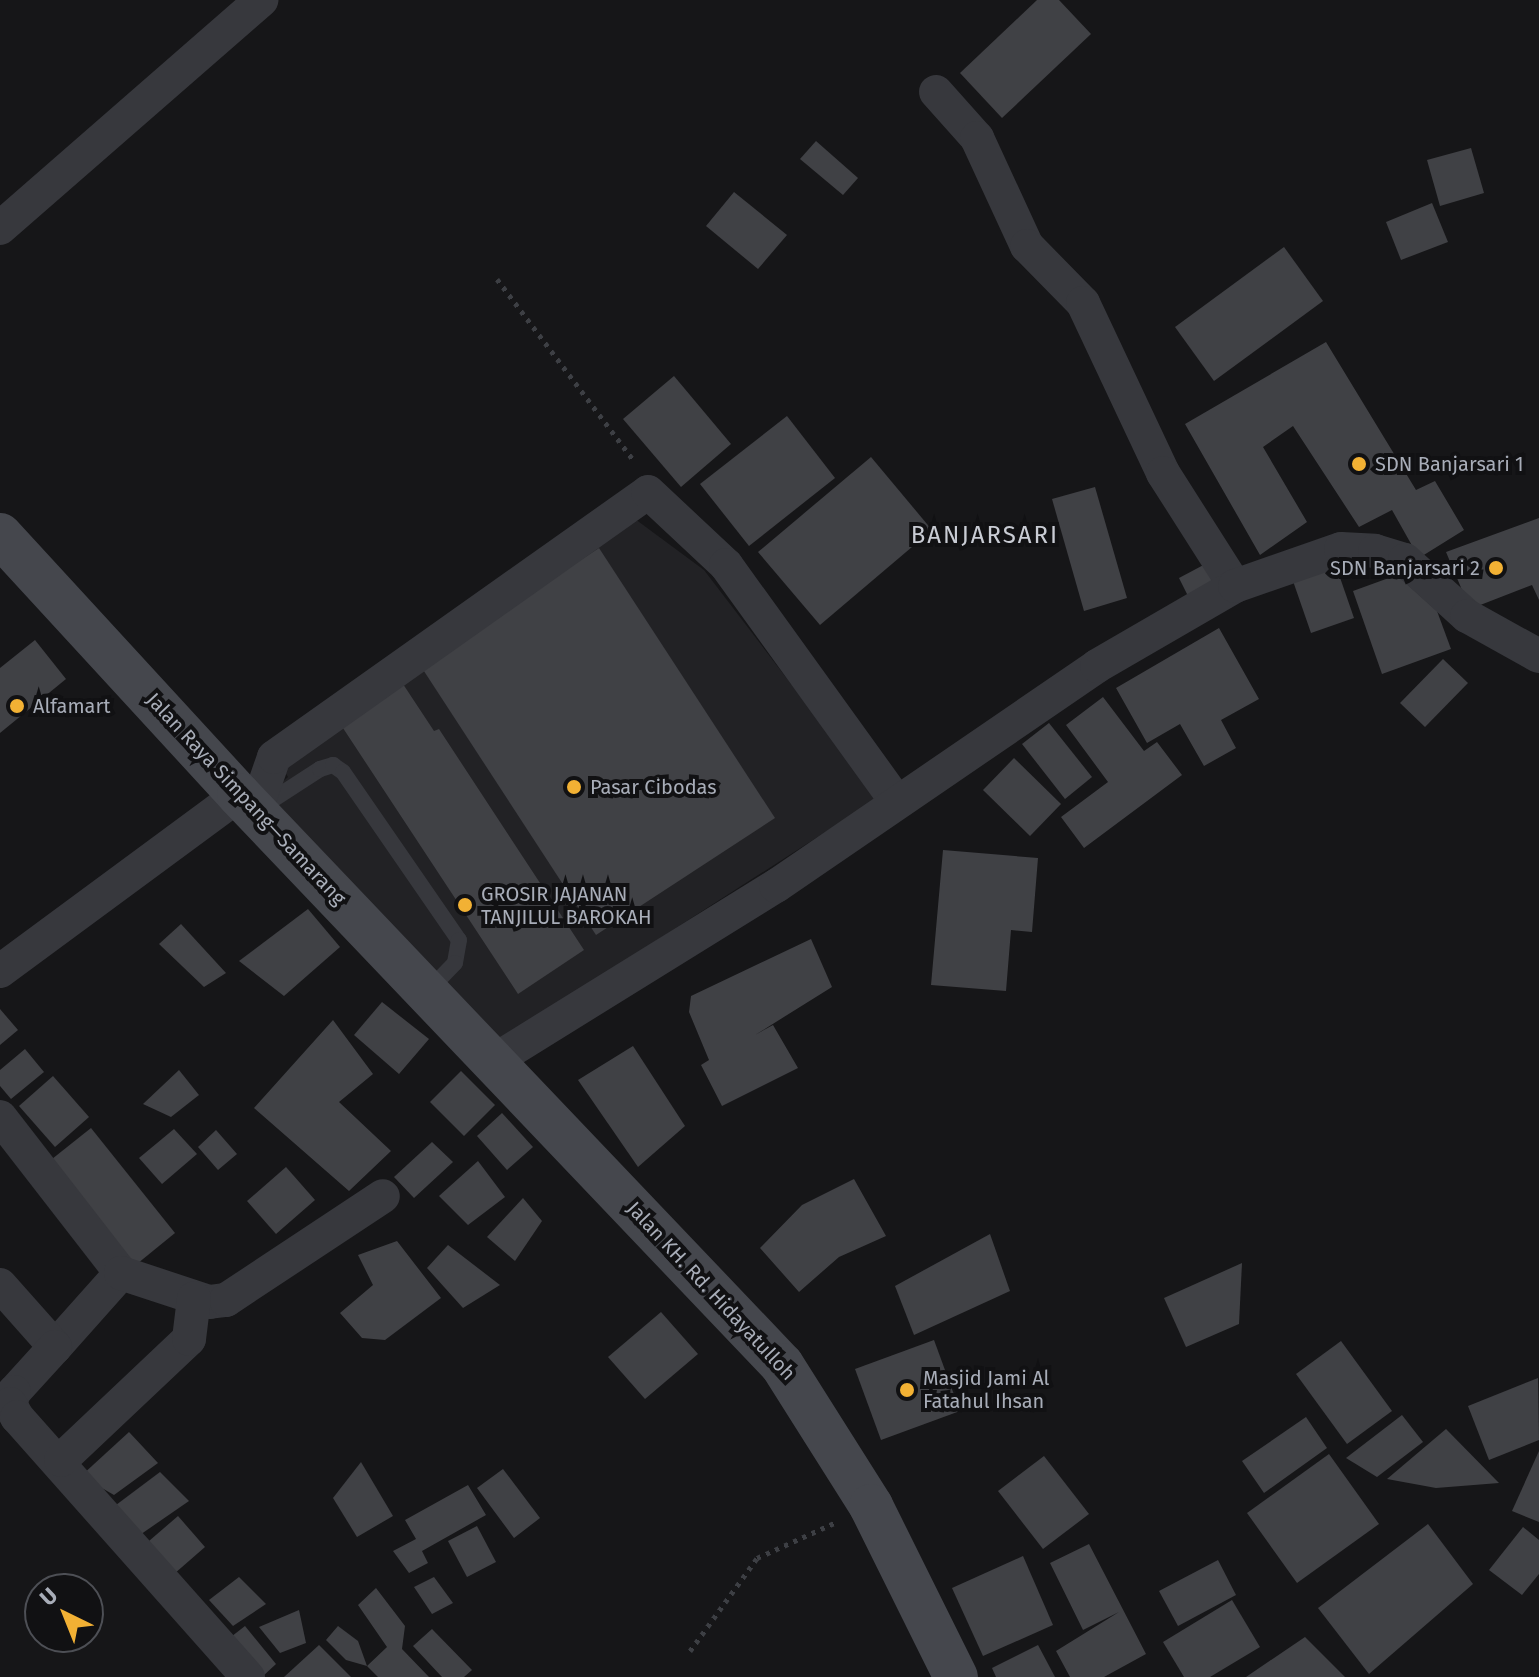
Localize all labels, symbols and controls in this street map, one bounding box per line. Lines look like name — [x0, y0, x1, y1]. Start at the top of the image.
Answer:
place label: SDN Banjarsari 1 — [1375, 452, 1524, 476]
marker: SDN Banjarsari 1 — [1350, 455, 1368, 473]
district label: BANJARSARI — [911, 522, 1059, 550]
place label: SDN Banjarsari 2 — [1330, 556, 1480, 580]
marker: SDN Banjarsari 2 — [1487, 559, 1505, 577]
street label: Jalan Raya Simpang—Samarang — [141, 688, 351, 910]
place label: Alfamart — [33, 694, 110, 718]
marker: Alfamart — [8, 697, 26, 715]
place label: Pasar Cibodas — [590, 775, 717, 799]
marker: Pasar Cibodas — [565, 778, 583, 796]
place label: GROSIR JAJANAN TANJILUL BAROKAH — [481, 882, 652, 929]
marker: GROSIR JAJANAN TANJILUL BAROKAH — [456, 896, 474, 914]
street label: Jalan KH. Rd. Hidayatulloh — [622, 1197, 800, 1385]
place label: Masjid Jami Al Fatahul Ihsan — [923, 1366, 1049, 1413]
marker: Masjid Jami Al Fatahul Ihsan — [898, 1381, 916, 1399]
north arrow — [24, 1573, 104, 1653]
text: U — [34, 1582, 63, 1611]

